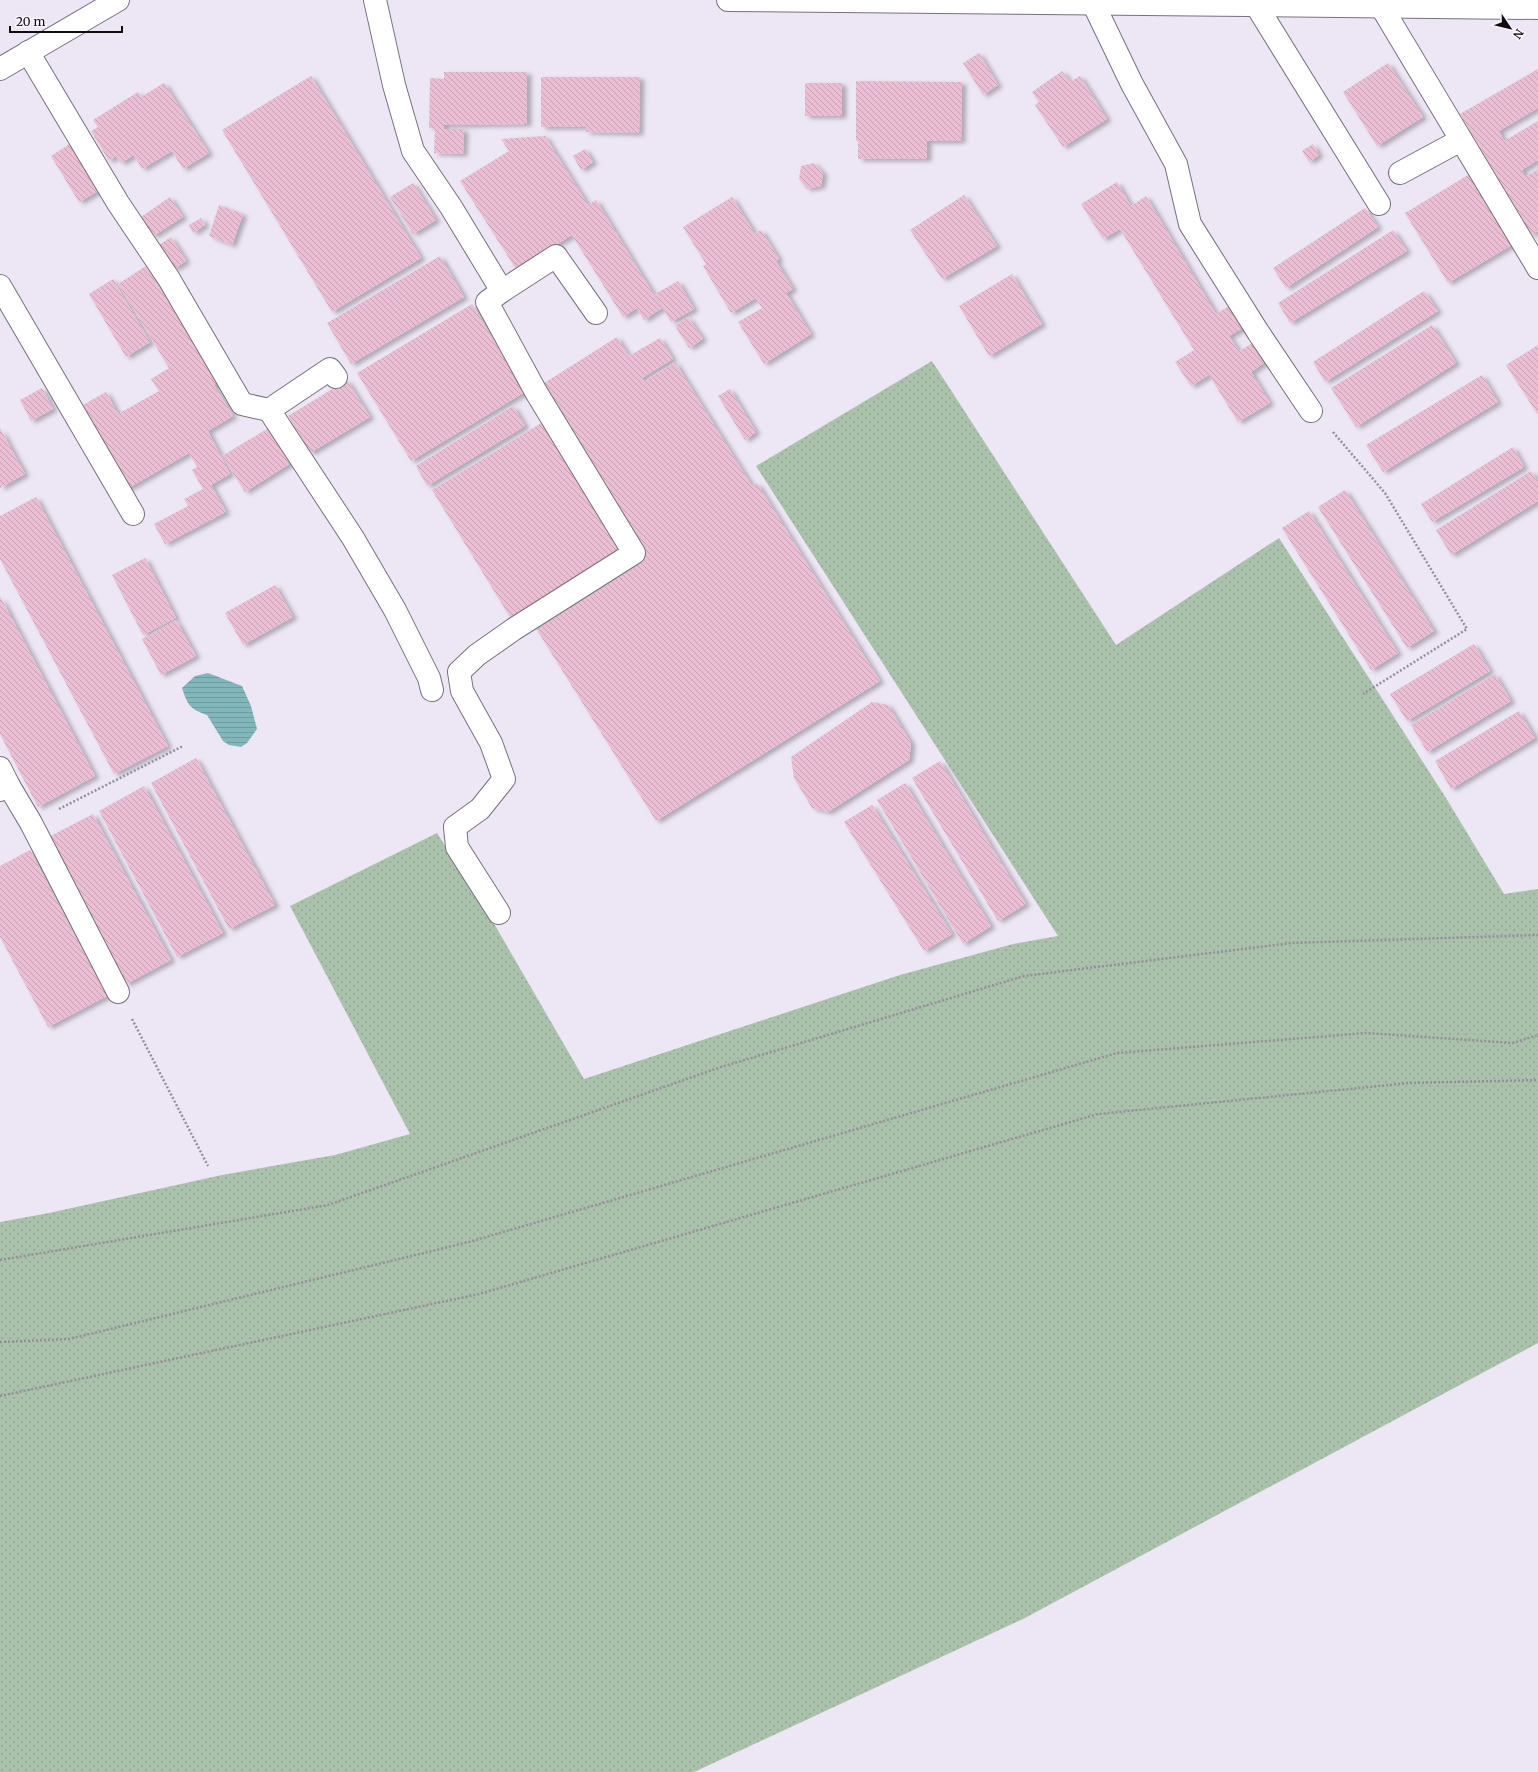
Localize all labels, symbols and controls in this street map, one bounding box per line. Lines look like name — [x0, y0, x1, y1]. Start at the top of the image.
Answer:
scale bar — [10, 8, 122, 34]
north arrow — [1490, 8, 1530, 48]
text: 20 m — [16, 14, 45, 29]
text: N — [1510, 26, 1526, 42]

